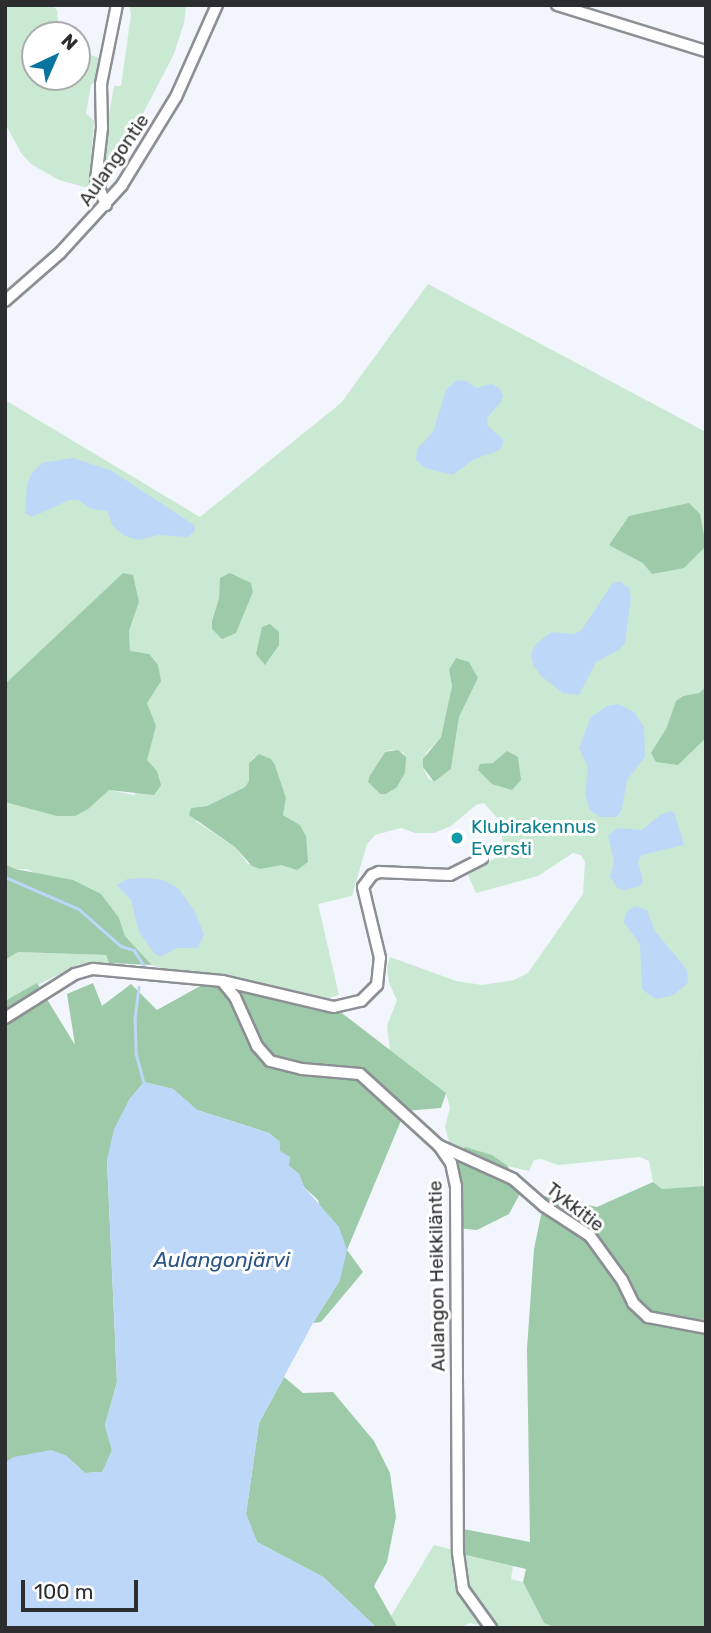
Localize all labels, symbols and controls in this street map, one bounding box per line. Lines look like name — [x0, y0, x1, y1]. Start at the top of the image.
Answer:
north arrow — [21, 21, 91, 91]
text: N — [57, 29, 82, 55]
street label: Aulangontie — [74, 110, 154, 210]
place label: Klubirakennus Eversti — [471, 816, 596, 860]
marker: Klubirakennus Eversti — [449, 830, 465, 846]
street label: Tykkitie — [542, 1177, 608, 1237]
street label: Aulangon Heikkiläntie — [424, 1180, 450, 1372]
water label: Aulangonjärvi — [154, 1247, 290, 1273]
scale bar — [24, 1566, 142, 1610]
text: 100 m — [34, 1579, 93, 1604]

